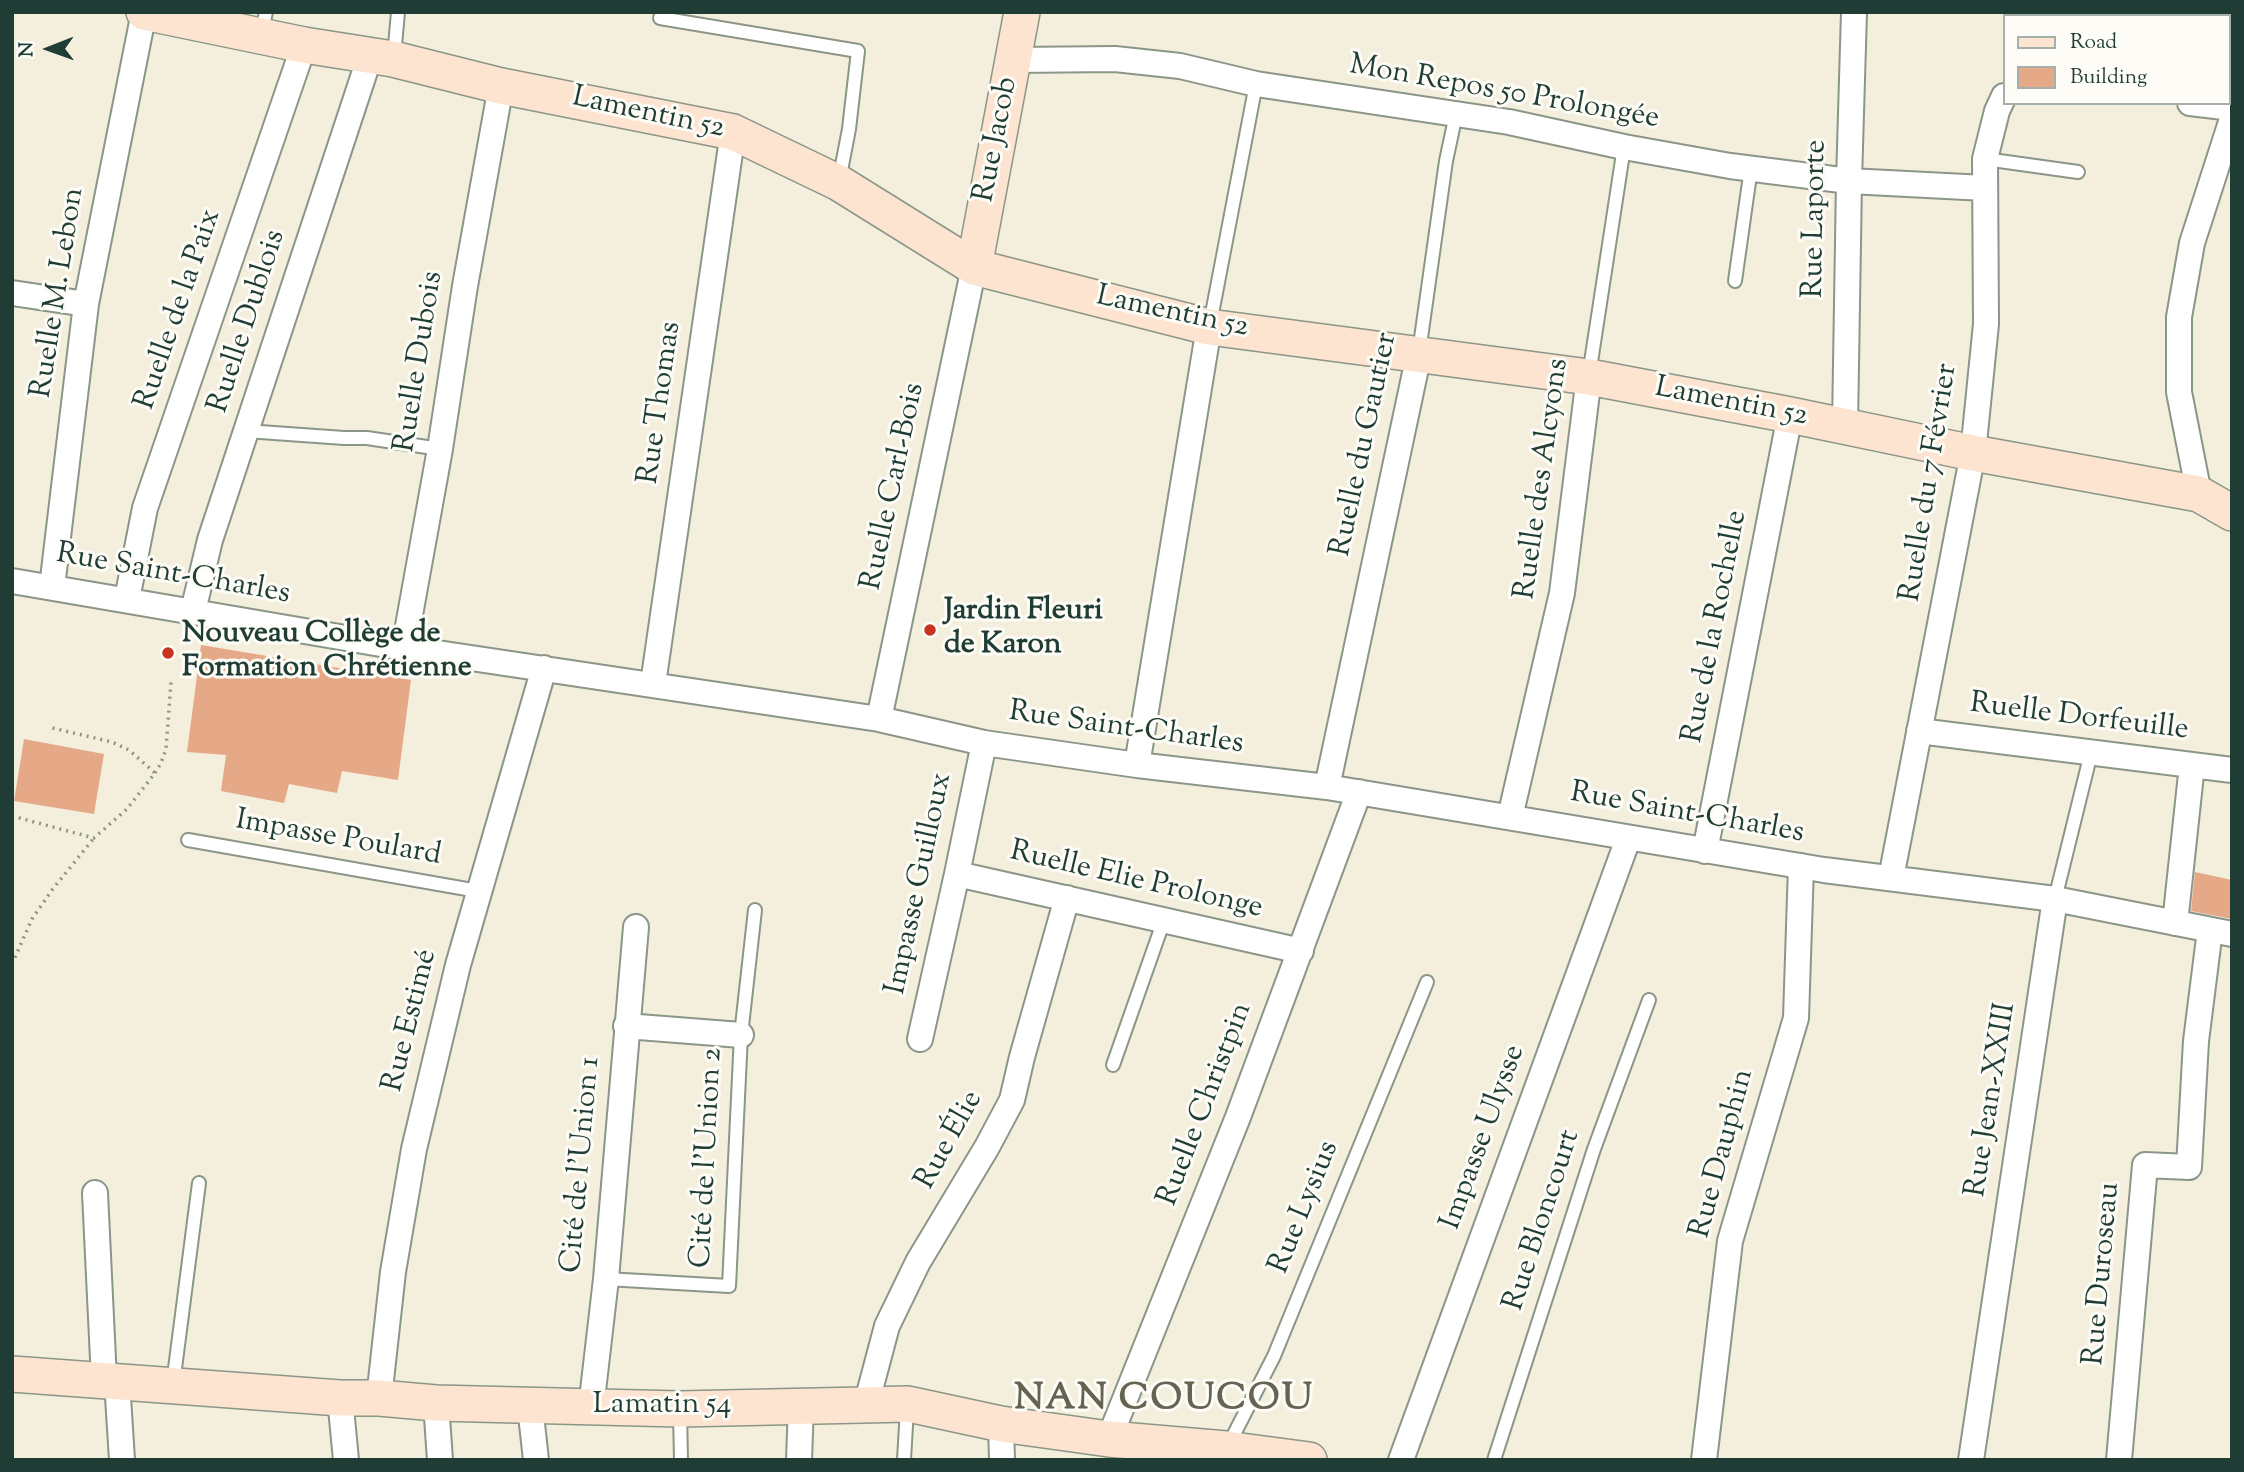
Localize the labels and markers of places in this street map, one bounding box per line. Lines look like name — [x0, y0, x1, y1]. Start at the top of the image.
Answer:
place label: Jardin Fleuri de Karon — [944, 595, 1103, 666]
place label: Nouveau Collège de Formation Chrétienne — [182, 618, 472, 688]
marker: Jardin Fleuri de Karon — [922, 622, 938, 638]
marker: Nouveau Collège de Formation Chrétienne — [160, 645, 176, 661]

